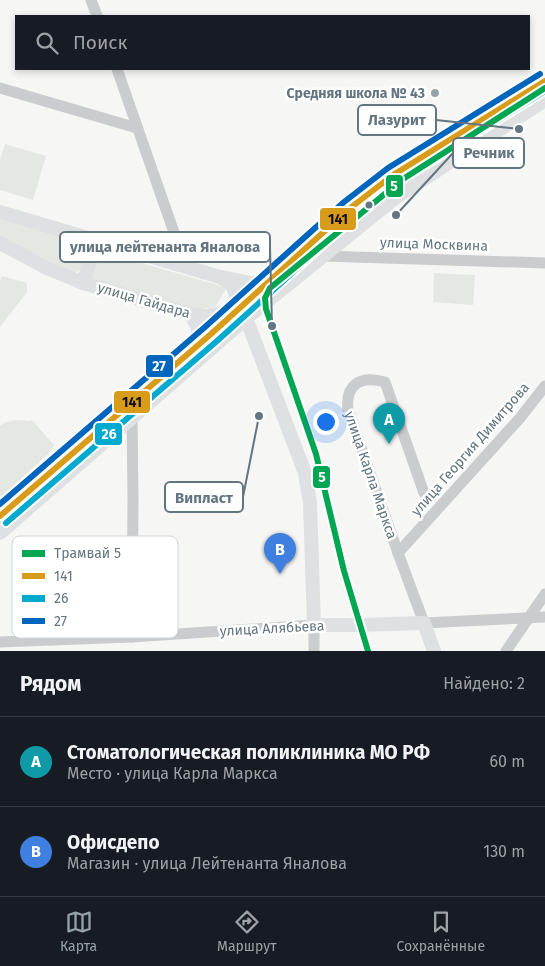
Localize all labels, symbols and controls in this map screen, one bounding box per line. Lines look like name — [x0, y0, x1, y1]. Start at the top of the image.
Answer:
search box — [15, 15, 530, 70]
icon: search — [33, 29, 61, 57]
text: Поиск — [73, 31, 127, 54]
place label: Средняя школа № 43 — [287, 85, 425, 102]
marker: Средняя школа № 43 — [429, 87, 441, 99]
callout: Лазурит — [358, 105, 436, 135]
text: Лазурит — [368, 111, 427, 129]
callout: Речник — [453, 138, 524, 168]
text: Речник — [464, 144, 515, 162]
line badge: 5 — [385, 174, 404, 198]
text: 5 — [390, 178, 398, 195]
unlabelled marker — [364, 200, 374, 210]
line badge: 141 — [319, 207, 357, 231]
text: 141 — [328, 211, 348, 228]
callout: улица лейтенанта Яналова — [60, 232, 270, 262]
street label: улица Москвина — [380, 234, 488, 255]
text: улица лейтенанта Яналова — [69, 238, 260, 256]
street label: улица Гайдара — [96, 279, 192, 322]
line badge: 27 — [145, 354, 174, 378]
text: 27 — [152, 358, 166, 375]
street label: улица Георгия Димитрова — [408, 379, 533, 520]
line badge: 141 — [113, 390, 151, 414]
text: 141 — [122, 394, 142, 411]
pin: A — [373, 403, 405, 444]
your location — [313, 409, 339, 435]
street label: улица Карла Маркса — [341, 409, 400, 541]
line badge: 26 — [94, 422, 123, 446]
text: 26 — [101, 426, 117, 443]
line badge: 5 — [312, 465, 331, 489]
text: 5 — [318, 469, 326, 486]
callout: Випласт — [165, 482, 243, 512]
text: Випласт — [175, 489, 234, 507]
pin: B — [264, 533, 296, 574]
legend — [12, 536, 178, 638]
text: Трамвай 5 — [54, 545, 121, 562]
text: 141 — [54, 568, 73, 585]
text: 26 — [54, 590, 68, 607]
text: 27 — [54, 613, 67, 630]
street label: улица Алябьева — [219, 617, 325, 640]
text: Рядом — [20, 671, 81, 697]
text: Найдено: 2 — [443, 674, 525, 693]
text: Стоматологическая поликлиника МО РФ — [67, 741, 430, 764]
text: A — [31, 752, 41, 771]
text: 60 m — [490, 752, 525, 771]
text: Место · улица Карла Маркса — [67, 764, 278, 783]
text: Офисдепо — [67, 831, 160, 854]
text: B — [31, 842, 41, 861]
text: 130 m — [483, 842, 525, 861]
text: Магазин · улица Лейтенанта Яналова — [67, 854, 347, 873]
tab: Карта — [60, 908, 97, 955]
tab: Маршрут — [217, 908, 276, 955]
tab: Сохранённые — [396, 908, 485, 955]

